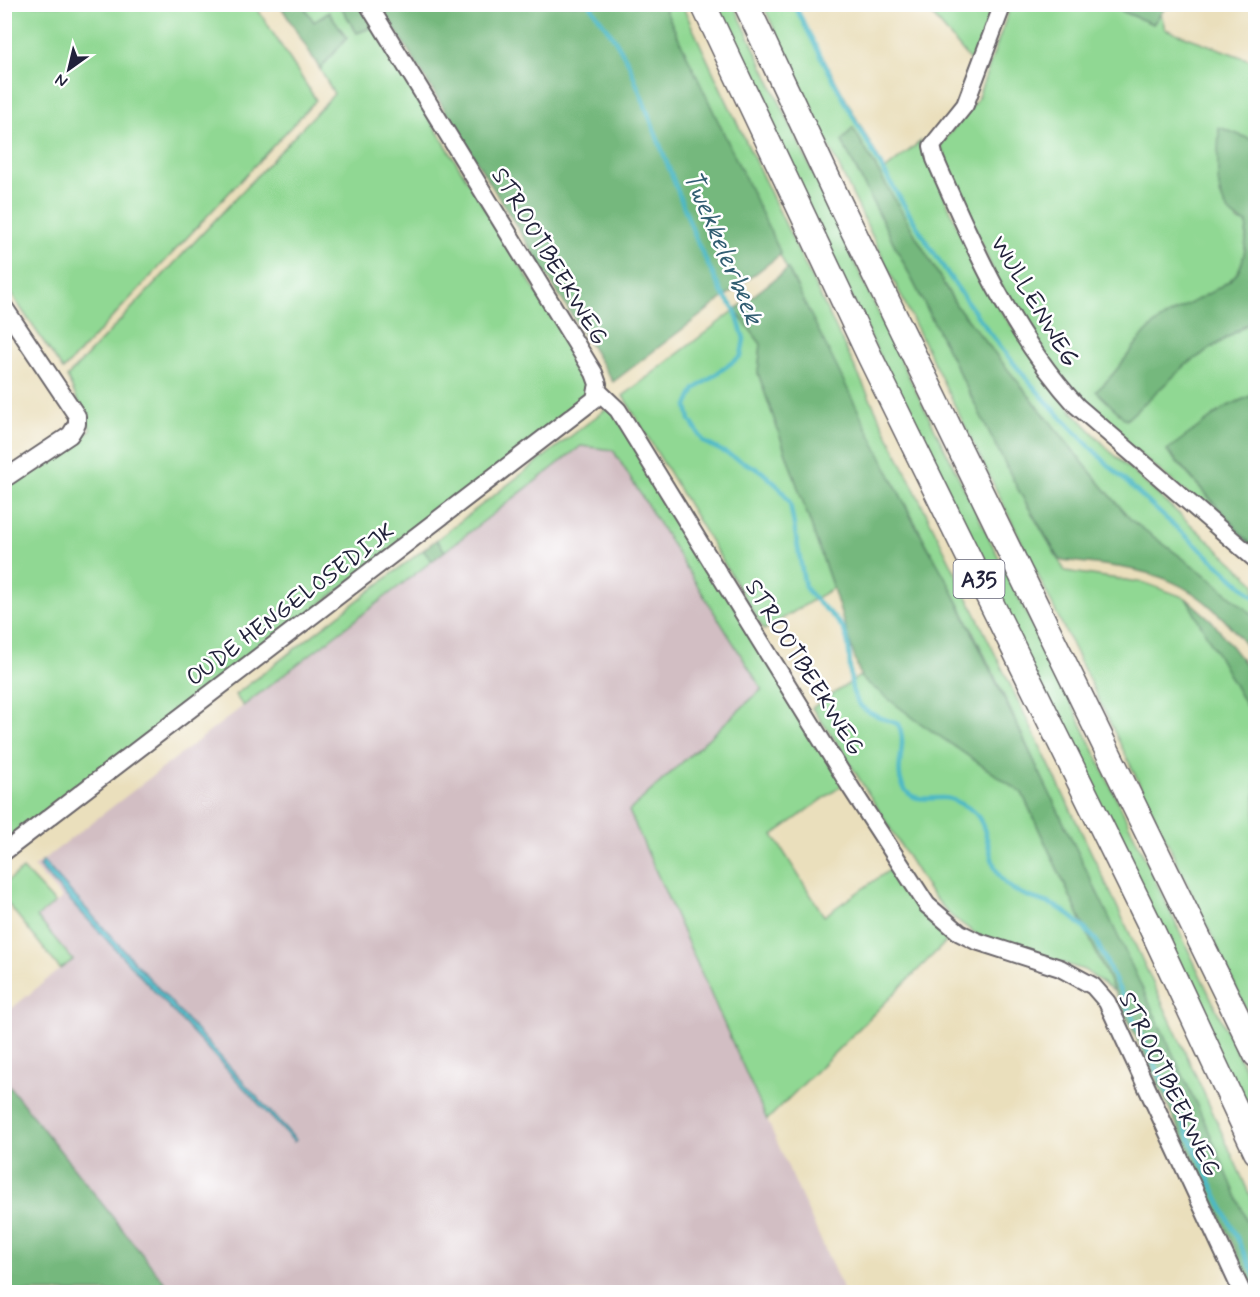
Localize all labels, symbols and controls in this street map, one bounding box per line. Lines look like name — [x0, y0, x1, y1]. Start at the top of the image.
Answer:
north arrow — [39, 39, 99, 99]
text: N — [51, 69, 72, 92]
street label: STROOTBEEKWEG — [483, 162, 614, 351]
water label: Twekkelerbeek — [674, 165, 771, 332]
street label: WULLENWEG — [982, 230, 1085, 373]
street label: OUDE HENGELOSEDIJK — [180, 516, 402, 694]
road number: A35 — [954, 560, 1004, 598]
street label: STROOTBEEKWEG — [737, 574, 870, 762]
street label: STROOTBEEKWEG — [1110, 987, 1227, 1182]

